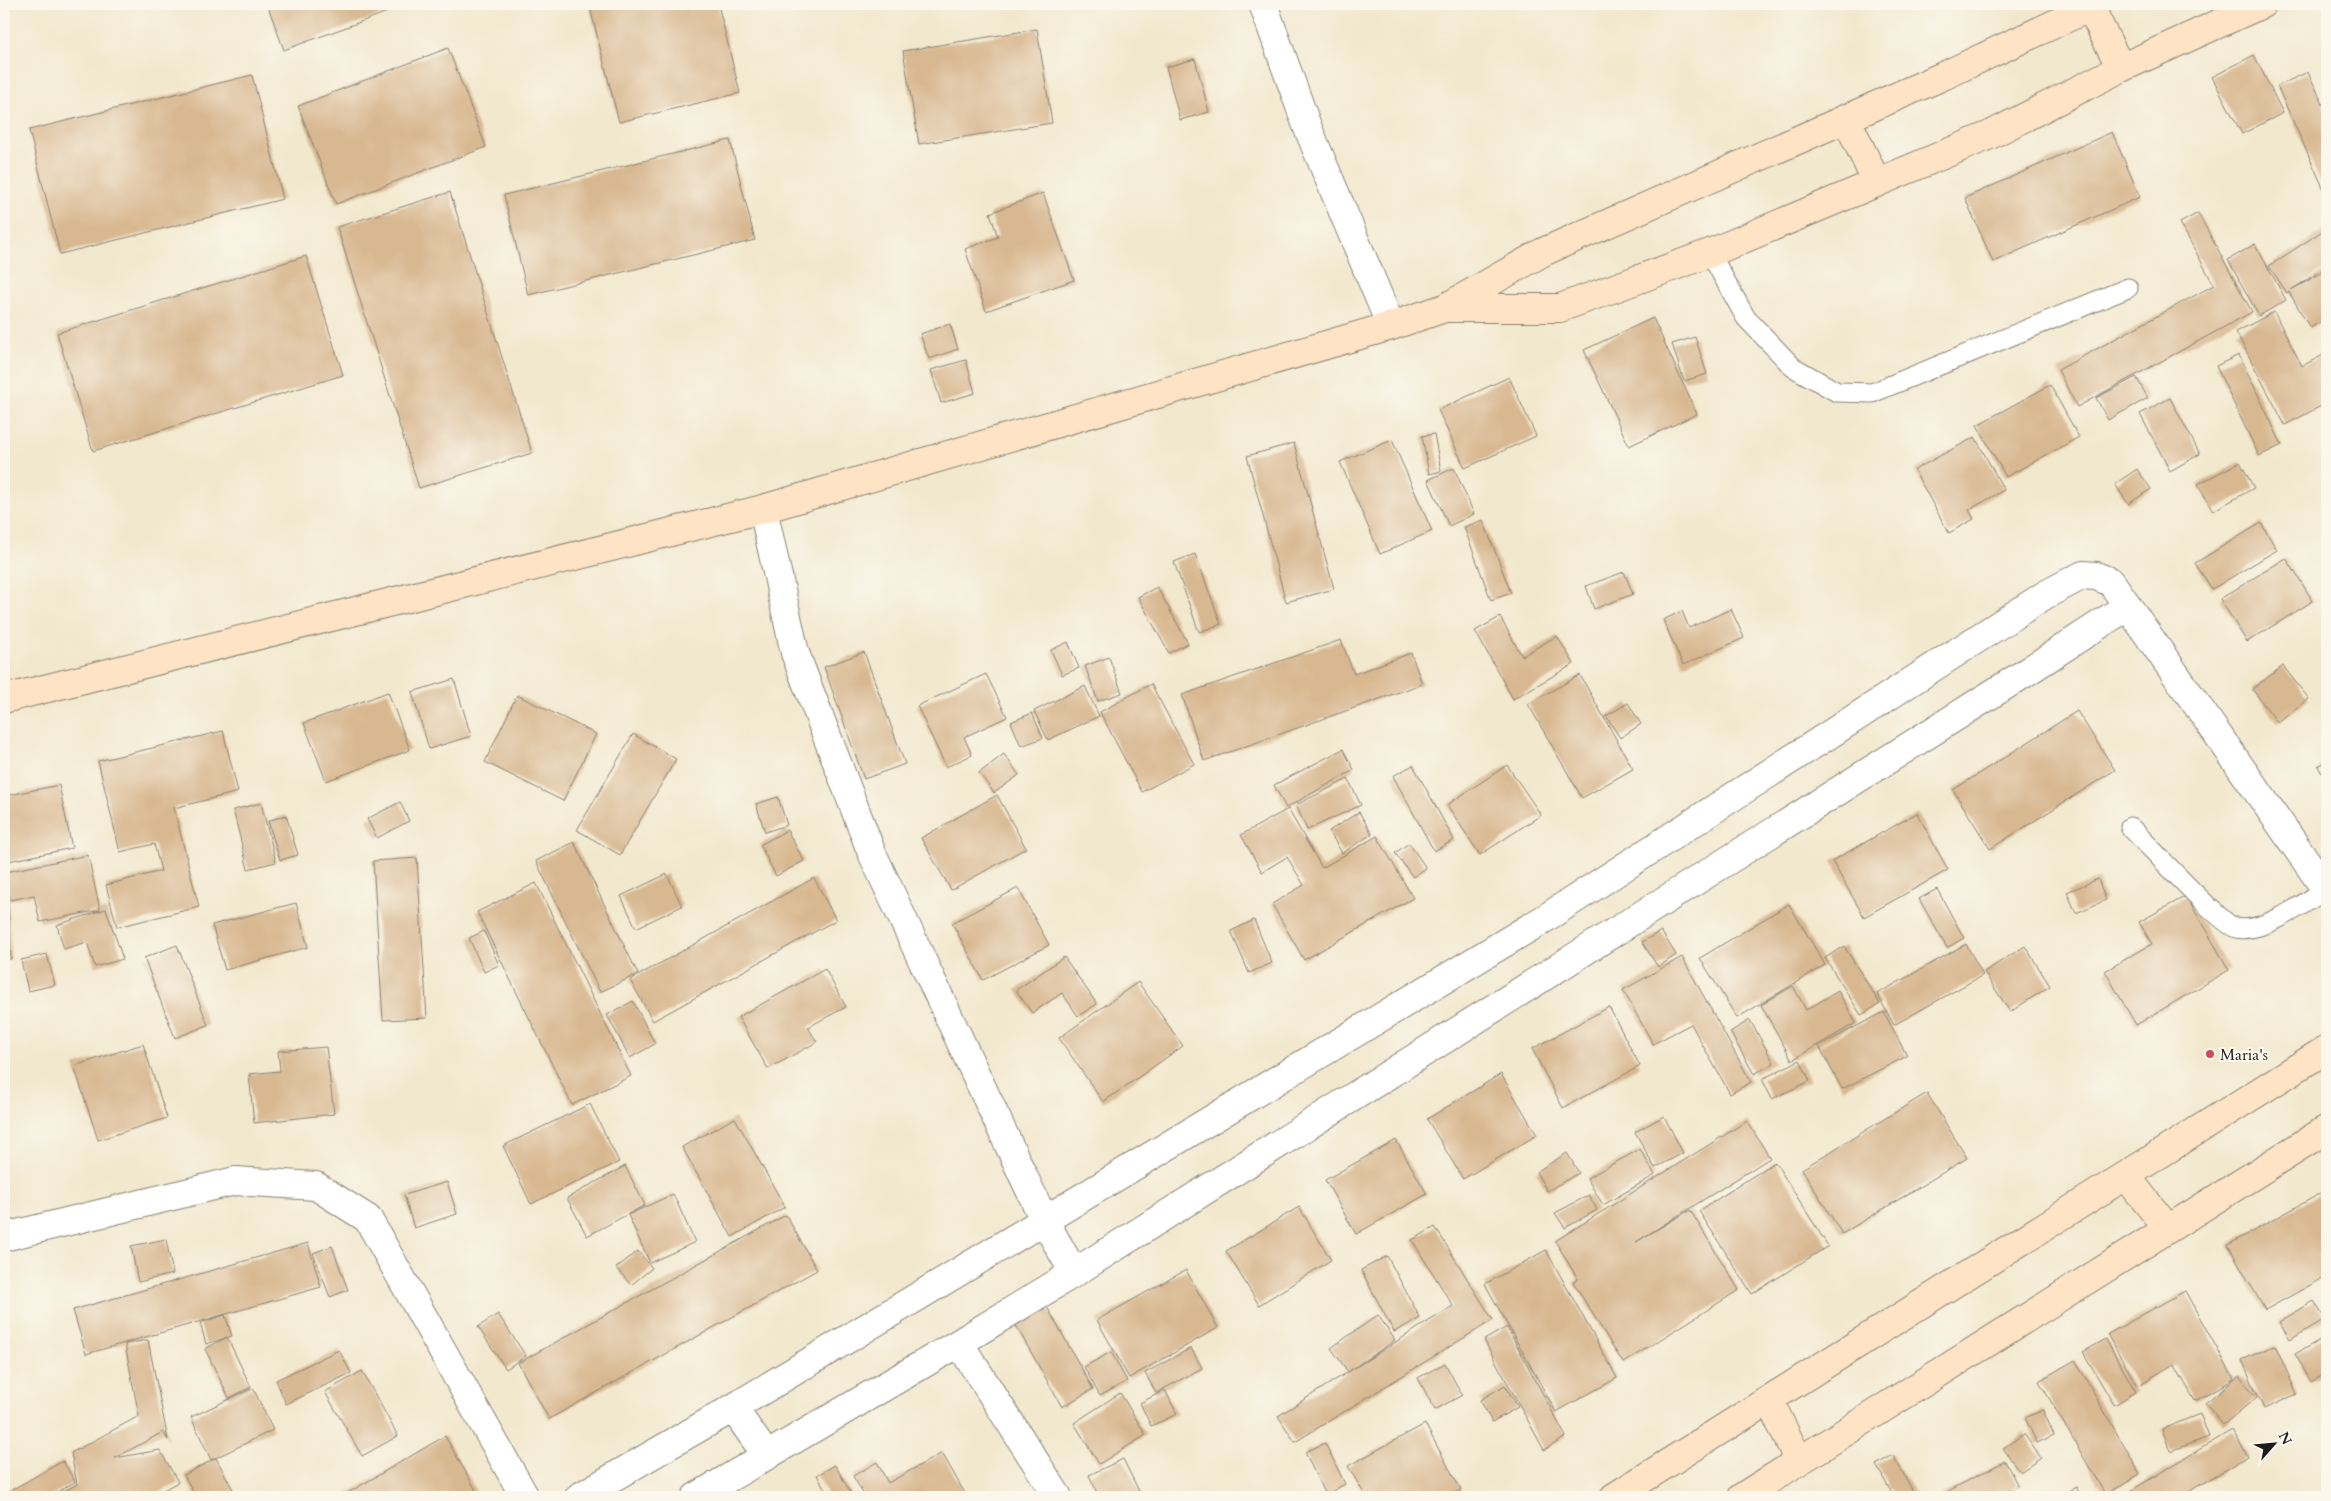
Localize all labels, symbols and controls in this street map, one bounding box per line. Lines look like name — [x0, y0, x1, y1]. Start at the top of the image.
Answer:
place label: Maria's — [2220, 1044, 2268, 1066]
marker: Maria's — [2204, 1048, 2216, 1060]
north arrow — [2248, 1418, 2298, 1468]
text: N — [2274, 1429, 2296, 1448]

